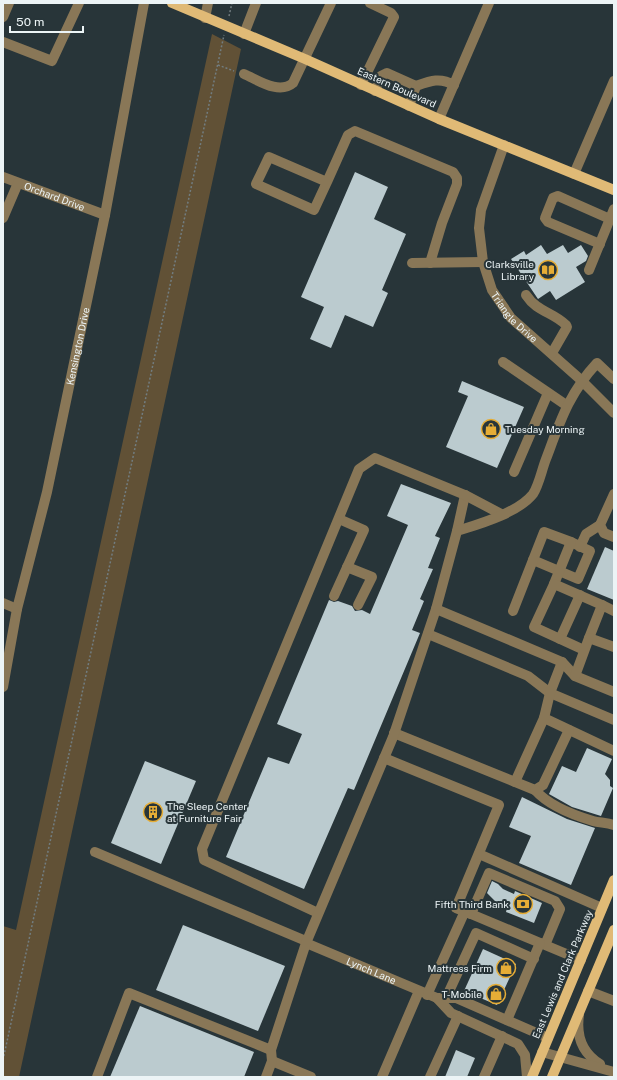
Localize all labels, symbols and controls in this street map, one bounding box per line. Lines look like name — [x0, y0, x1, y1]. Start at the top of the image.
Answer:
scale bar — [10, 8, 83, 34]
text: 50 m — [16, 15, 44, 29]
street label: Eastern Boulevard — [356, 64, 438, 110]
street label: Orchard Drive — [22, 179, 87, 213]
place label: Clarksville Library — [485, 258, 535, 282]
library icon: Clarksville Library — [537, 259, 559, 281]
street label: Triangle Drive — [489, 289, 540, 345]
street label: Kensington Drive — [64, 306, 92, 386]
shop icon: Tuesday Morning — [480, 418, 502, 440]
place label: Tuesday Morning — [505, 423, 585, 435]
place label: The Sleep Center at Furniture Fair — [167, 800, 247, 824]
building icon: The Sleep Center at Furniture Fair — [142, 801, 164, 823]
bank icon: Fifth Third Bank — [512, 893, 534, 915]
place label: Fifth Third Bank — [435, 898, 509, 910]
street label: East Lewis and Clark Parkway — [529, 907, 595, 1040]
street label: Lynch Lane — [345, 955, 398, 986]
shop icon: Mattress Firm — [495, 957, 517, 979]
place label: Mattress Firm — [428, 962, 492, 974]
shop icon: T-Mobile — [485, 983, 507, 1005]
place label: T-Mobile — [442, 988, 482, 1000]

